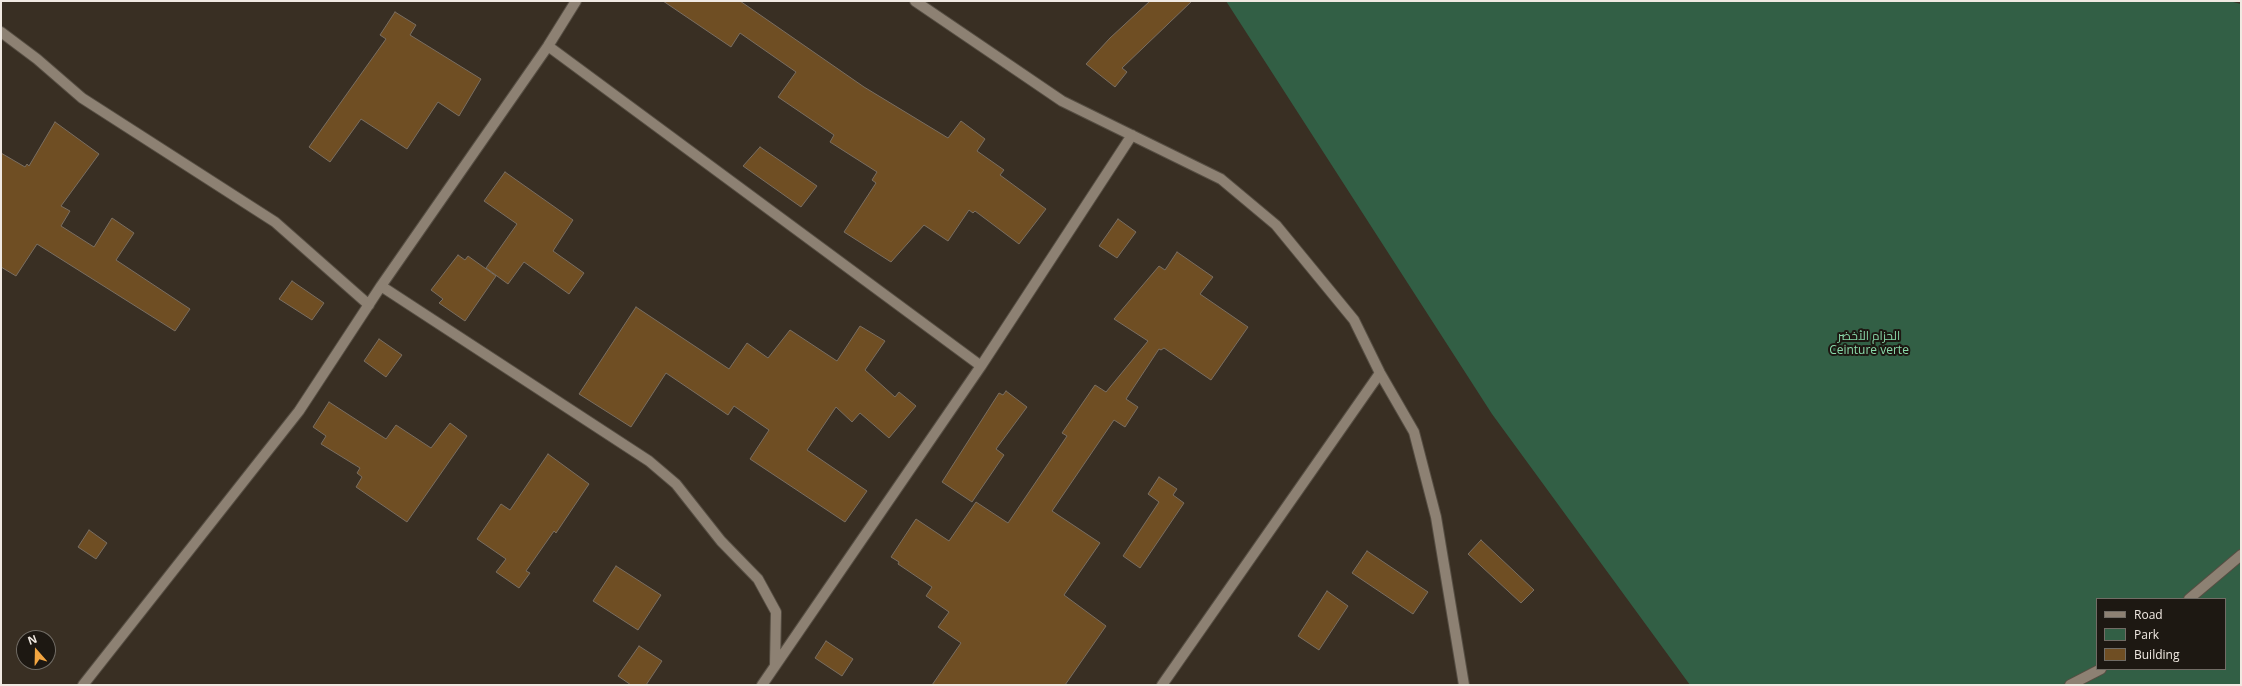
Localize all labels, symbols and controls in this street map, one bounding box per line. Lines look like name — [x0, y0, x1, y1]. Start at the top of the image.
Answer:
park label: الحزام الأخضر Ceinture verte — [1829, 330, 1909, 358]
legend — [2096, 598, 2226, 670]
text: Road — [2134, 606, 2163, 623]
text: Park — [2134, 626, 2159, 643]
north arrow — [16, 630, 56, 670]
text: N — [25, 631, 39, 648]
text: Building — [2134, 646, 2179, 663]

